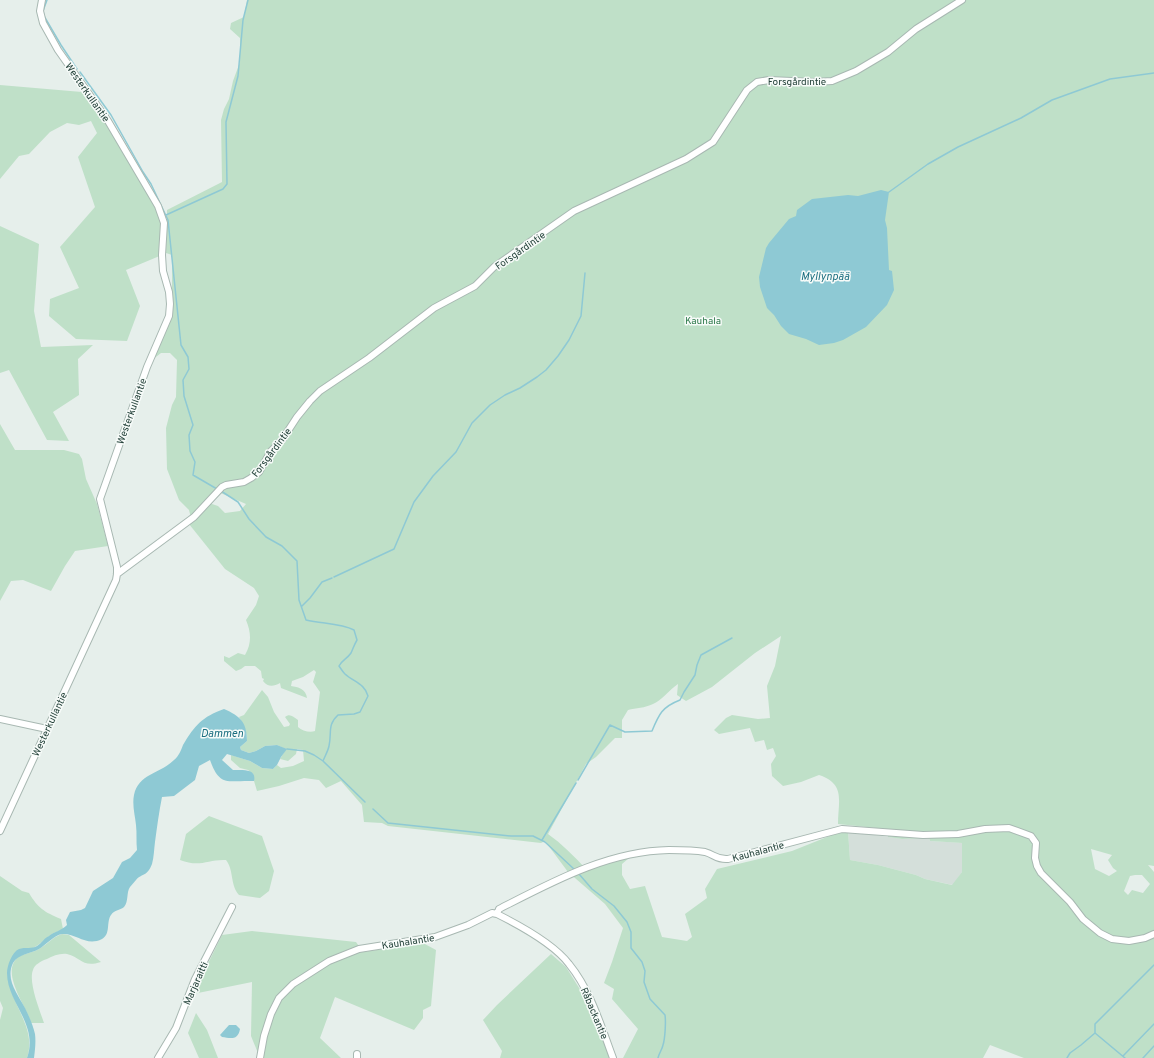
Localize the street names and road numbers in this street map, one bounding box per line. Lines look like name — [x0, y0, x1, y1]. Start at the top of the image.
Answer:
street label: Westerkullantie — [62, 61, 112, 125]
street label: Forsgårdintie — [768, 76, 826, 89]
street label: Forsgårdintie — [493, 229, 549, 273]
street label: Westerkullantie — [114, 377, 150, 446]
street label: Forsgårdintie — [249, 426, 295, 480]
street label: Westerkullantie — [30, 690, 71, 759]
street label: Kauhalantie — [731, 839, 786, 866]
street label: Kauhalantie — [381, 932, 436, 953]
street label: Marjaraitti — [181, 960, 212, 1007]
street label: Råbackantie — [577, 986, 610, 1041]

